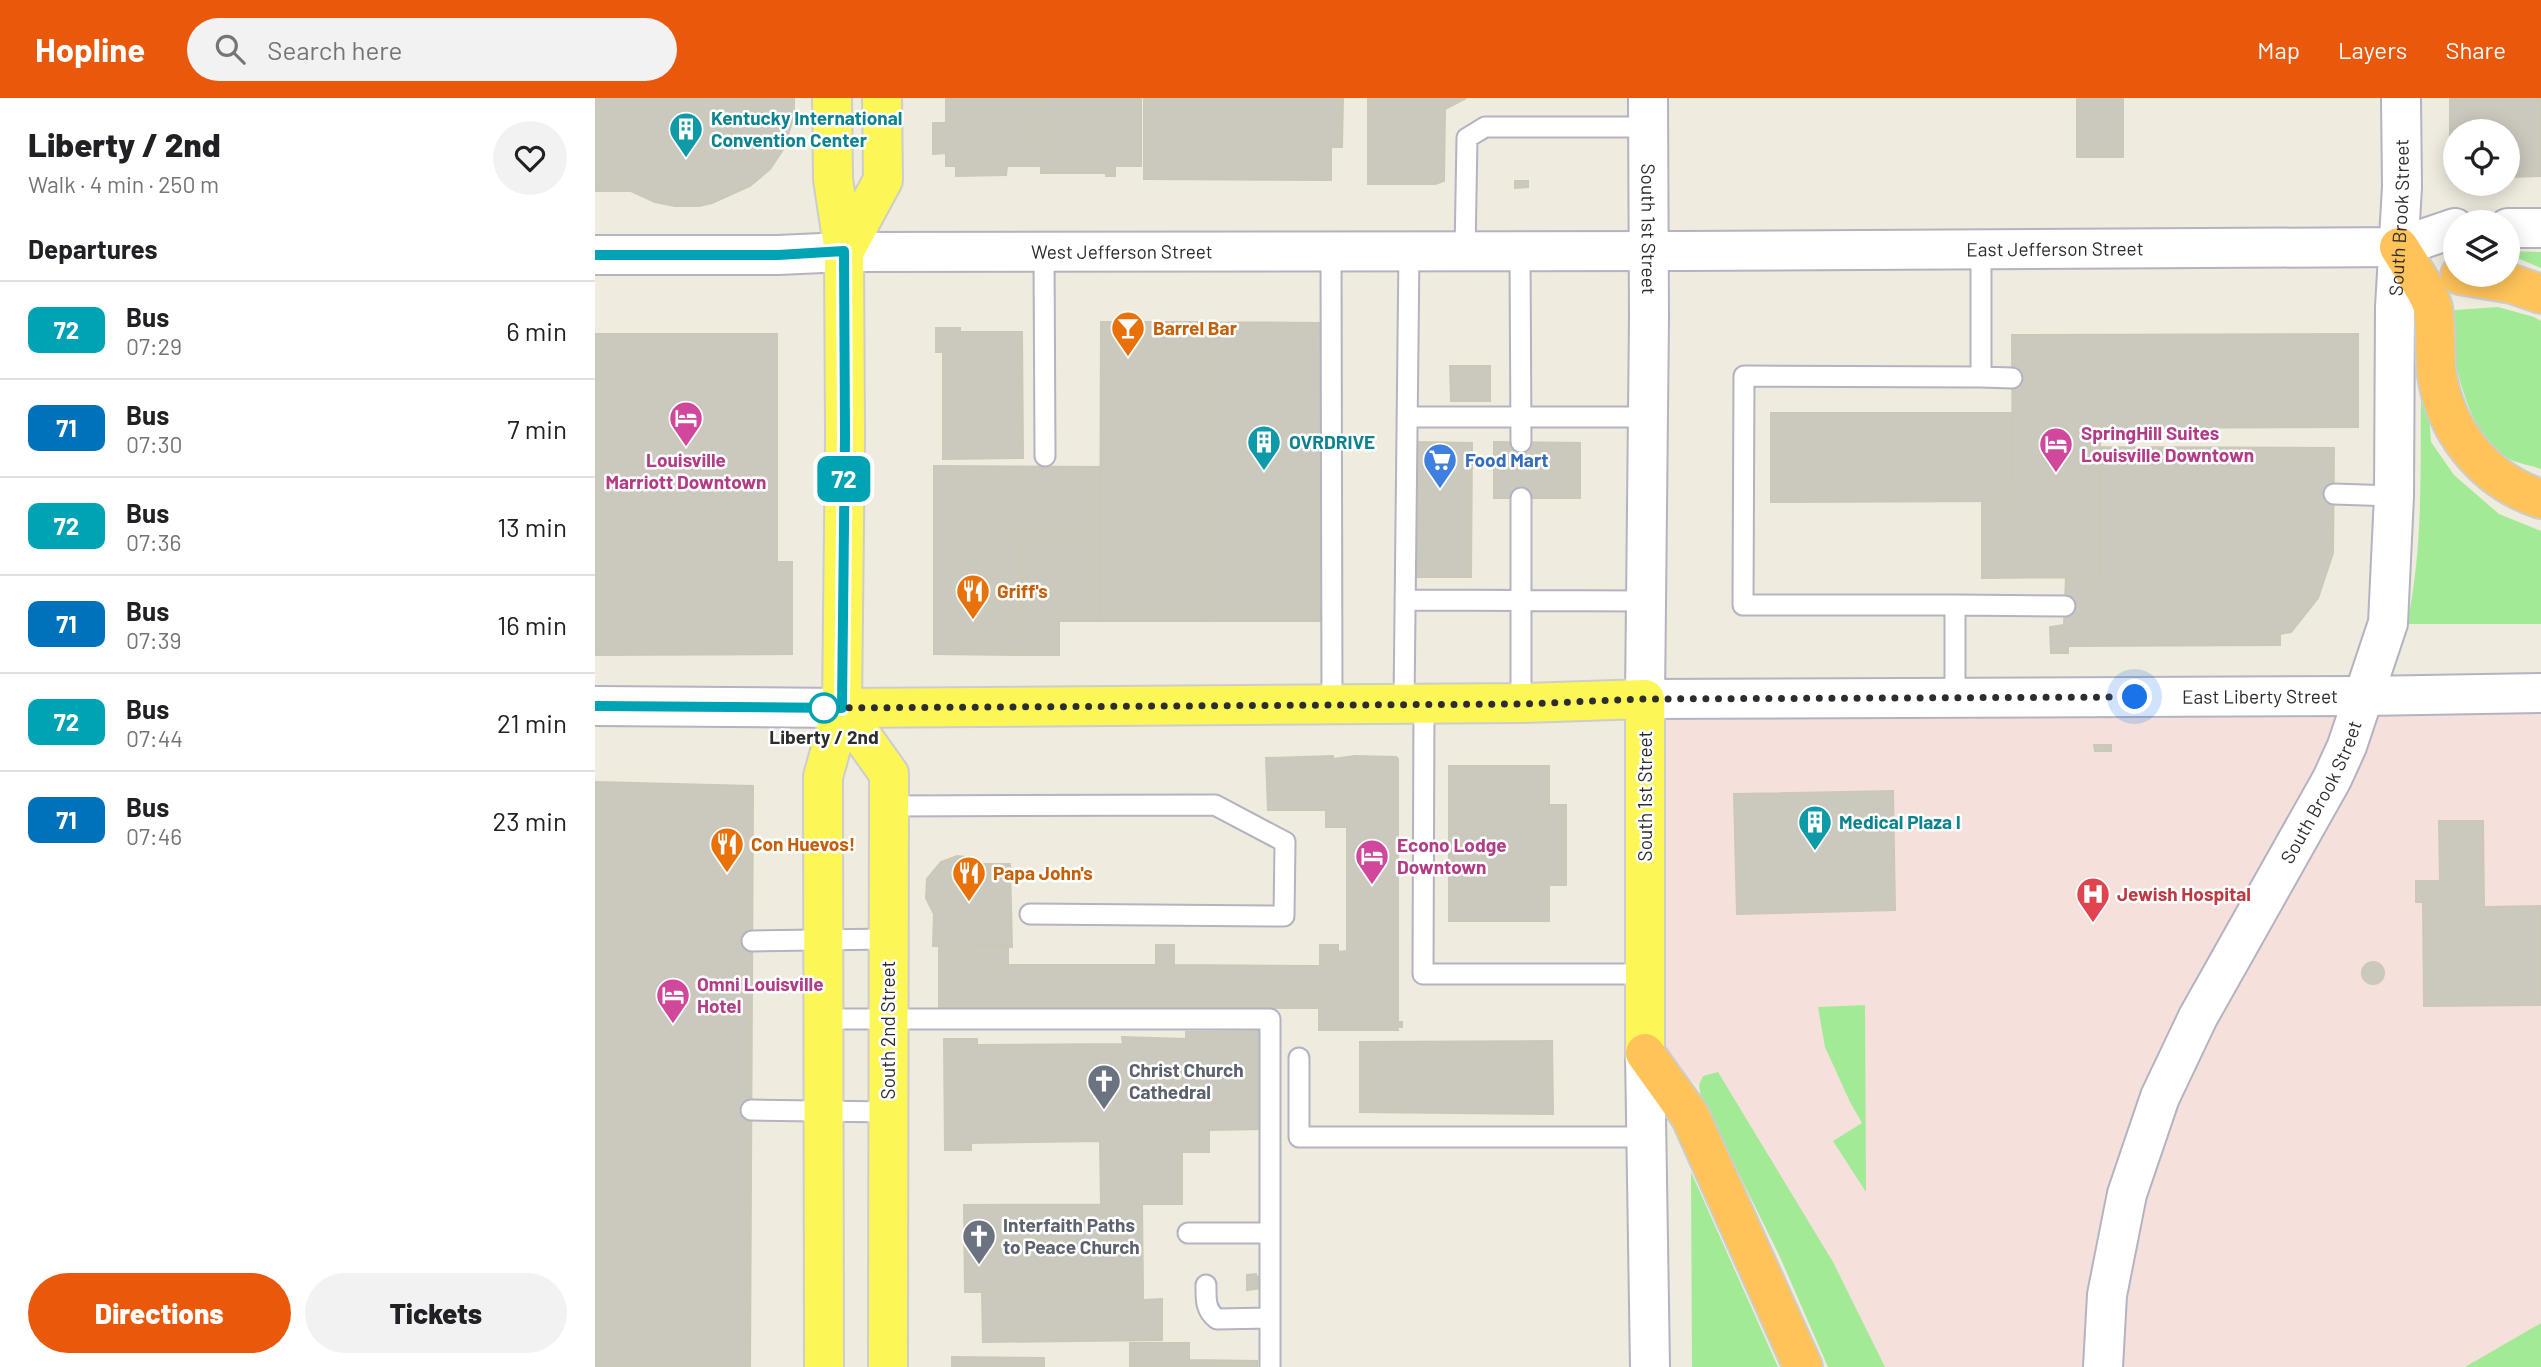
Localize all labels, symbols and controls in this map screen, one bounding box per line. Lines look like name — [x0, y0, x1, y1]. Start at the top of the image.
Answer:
search box — [187, 18, 677, 81]
text: Hopline — [35, 29, 145, 69]
icon: search — [211, 30, 249, 68]
text: Search here — [267, 34, 402, 65]
text: Map — [2257, 35, 2300, 64]
text: Layers — [2338, 35, 2407, 64]
text: Share — [2445, 35, 2506, 64]
place label: Kentucky International Convention Center — [711, 106, 902, 151]
building icon: Kentucky International Convention Center — [667, 110, 705, 159]
map controls — [2443, 119, 2520, 287]
button: locate — [2443, 119, 2520, 196]
button: heart — [493, 121, 567, 195]
text: Liberty / 2nd — [28, 124, 221, 164]
street label: South Brook Street — [2384, 139, 2413, 297]
street label: South 1st Street — [1637, 163, 1661, 295]
text: Walk · 4 min · 250 m — [28, 170, 219, 198]
button: layers — [2443, 210, 2520, 287]
text: Departures — [28, 233, 158, 264]
street label: East Jefferson Street — [1966, 236, 2144, 260]
street label: West Jefferson Street — [1031, 240, 1213, 263]
text: Bus — [126, 301, 169, 332]
bar icon: Barrel Bar — [1109, 309, 1147, 358]
text: 72 — [54, 315, 79, 344]
text: 6 min — [506, 315, 567, 346]
place label: Barrel Bar — [1153, 316, 1238, 339]
text: 07:29 — [126, 332, 182, 360]
text: Bus — [126, 399, 169, 430]
hotel icon: Louisville Marriott Downtown — [667, 399, 705, 448]
text: 71 — [56, 413, 77, 442]
text: 7 min — [507, 413, 567, 444]
place label: SpringHill Suites Louisville Downtown — [2081, 421, 2254, 466]
building icon: OVRDRIVE — [1245, 423, 1283, 472]
hotel icon: SpringHill Suites Louisville Downtown — [2037, 425, 2075, 474]
text: 07:30 — [126, 430, 183, 458]
place label: OVRDRIVE — [1289, 430, 1375, 453]
supermarket icon: Food Mart — [1421, 441, 1459, 490]
place label: Louisville Marriott Downtown — [605, 448, 767, 493]
place label: Food Mart — [1465, 448, 1549, 471]
line badge: 72 — [813, 456, 875, 502]
text: 72 — [831, 464, 857, 493]
text: Bus — [126, 497, 169, 528]
text: 72 — [54, 511, 79, 540]
text: 13 min — [497, 511, 567, 542]
text: 07:36 — [126, 528, 181, 556]
restaurant icon: Griff's — [954, 572, 992, 621]
place label: Griff's — [997, 579, 1048, 602]
text: Bus — [126, 595, 169, 626]
text: 71 — [56, 609, 77, 638]
text: 16 min — [497, 609, 567, 640]
text: 07:39 — [126, 626, 182, 654]
your location — [2117, 679, 2152, 714]
street label: East Liberty Street — [2182, 684, 2338, 708]
text: Bus — [126, 693, 169, 724]
marker: Liberty / 2nd — [809, 693, 839, 723]
text: 72 — [54, 707, 79, 736]
text: 21 min — [497, 707, 567, 738]
street label: South Brook Street — [2275, 717, 2366, 867]
text: 07:44 — [126, 724, 183, 752]
place label: Liberty / 2nd — [769, 725, 879, 748]
street label: South 1st Street — [1633, 731, 1656, 861]
text: Bus — [126, 791, 169, 822]
building icon: Medical Plaza I — [1796, 803, 1834, 852]
text: 71 — [56, 805, 77, 834]
text: 23 min — [492, 805, 567, 836]
place label: Medical Plaza I — [1839, 810, 1961, 833]
text: 07:46 — [126, 822, 182, 850]
restaurant icon: Con Huevos! — [708, 825, 746, 874]
place label: Con Huevos! — [751, 832, 855, 855]
place label: Econo Lodge Downtown — [1397, 833, 1507, 878]
hotel icon: Econo Lodge Downtown — [1353, 837, 1391, 886]
restaurant icon: Papa John's — [950, 854, 988, 903]
place label: Papa John's — [993, 861, 1093, 884]
hospital icon: Jewish Hospital — [2074, 875, 2112, 924]
place label: Jewish Hospital — [2117, 882, 2251, 905]
street label: South 2nd Street — [876, 961, 899, 1099]
place label: Omni Louisville Hotel — [697, 972, 824, 1017]
hotel icon: Omni Louisville Hotel — [654, 976, 692, 1025]
place label: Christ Church Cathedral — [1129, 1058, 1244, 1103]
church icon: Christ Church Cathedral — [1085, 1062, 1123, 1111]
place label: Interfaith Paths to Peace Church — [1003, 1213, 1140, 1258]
church icon: Interfaith Paths to Peace Church — [960, 1217, 998, 1266]
button: Directions — [28, 1273, 291, 1353]
button: Tickets — [305, 1273, 567, 1353]

